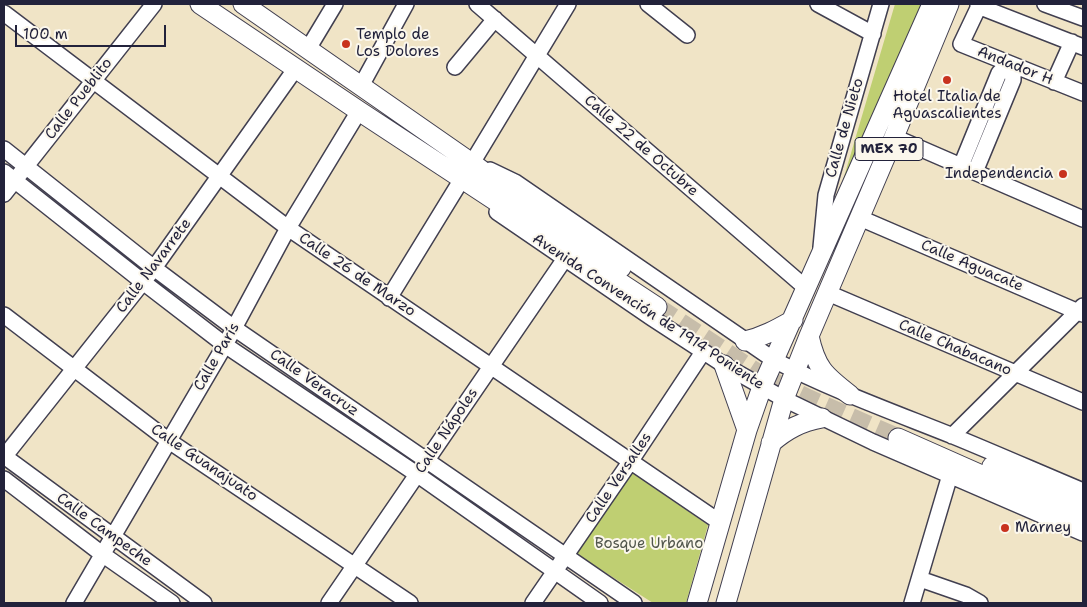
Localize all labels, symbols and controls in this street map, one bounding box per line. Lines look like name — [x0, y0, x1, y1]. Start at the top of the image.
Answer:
scale bar — [18, 15, 169, 47]
text: 100 m — [23, 24, 68, 44]
place label: Templo de Los Dolores — [356, 26, 439, 61]
marker: Templo de Los Dolores — [340, 38, 352, 50]
street label: Andador H — [974, 43, 1056, 89]
street label: Calle Pueblito — [42, 55, 116, 143]
marker: Hotel Italia de Aguascalientes — [941, 74, 953, 86]
street label: Calle de Nieto — [822, 76, 868, 180]
place label: Hotel Italia de Aguascalientes — [892, 88, 1002, 123]
street label: Calle 22 de Octubre — [580, 92, 702, 200]
road number: MEX 70 — [855, 138, 923, 160]
place label: Independencia — [945, 165, 1053, 183]
marker: Independencia — [1057, 168, 1069, 180]
street label: Calle Navarrete — [113, 215, 195, 317]
street label: Calle 26 de Marzo — [295, 229, 419, 321]
street label: Avenida Convención de 1914 Poniente — [529, 230, 767, 394]
street label: Calle Aguacate — [918, 236, 1026, 296]
street label: Calle Chabacano — [896, 316, 1014, 380]
street label: Calle París — [190, 320, 244, 394]
street label: Calle Veracruz — [266, 346, 362, 420]
street label: Calle Nápoles — [412, 385, 482, 477]
street label: Calle Guanajuato — [147, 421, 261, 505]
street label: Calle Versalles — [582, 429, 656, 527]
street label: Calle Campeche — [53, 489, 155, 571]
place label: Marney — [1015, 519, 1071, 537]
marker: Marney — [999, 522, 1011, 534]
park label: Bosque Urbano — [595, 535, 703, 553]

